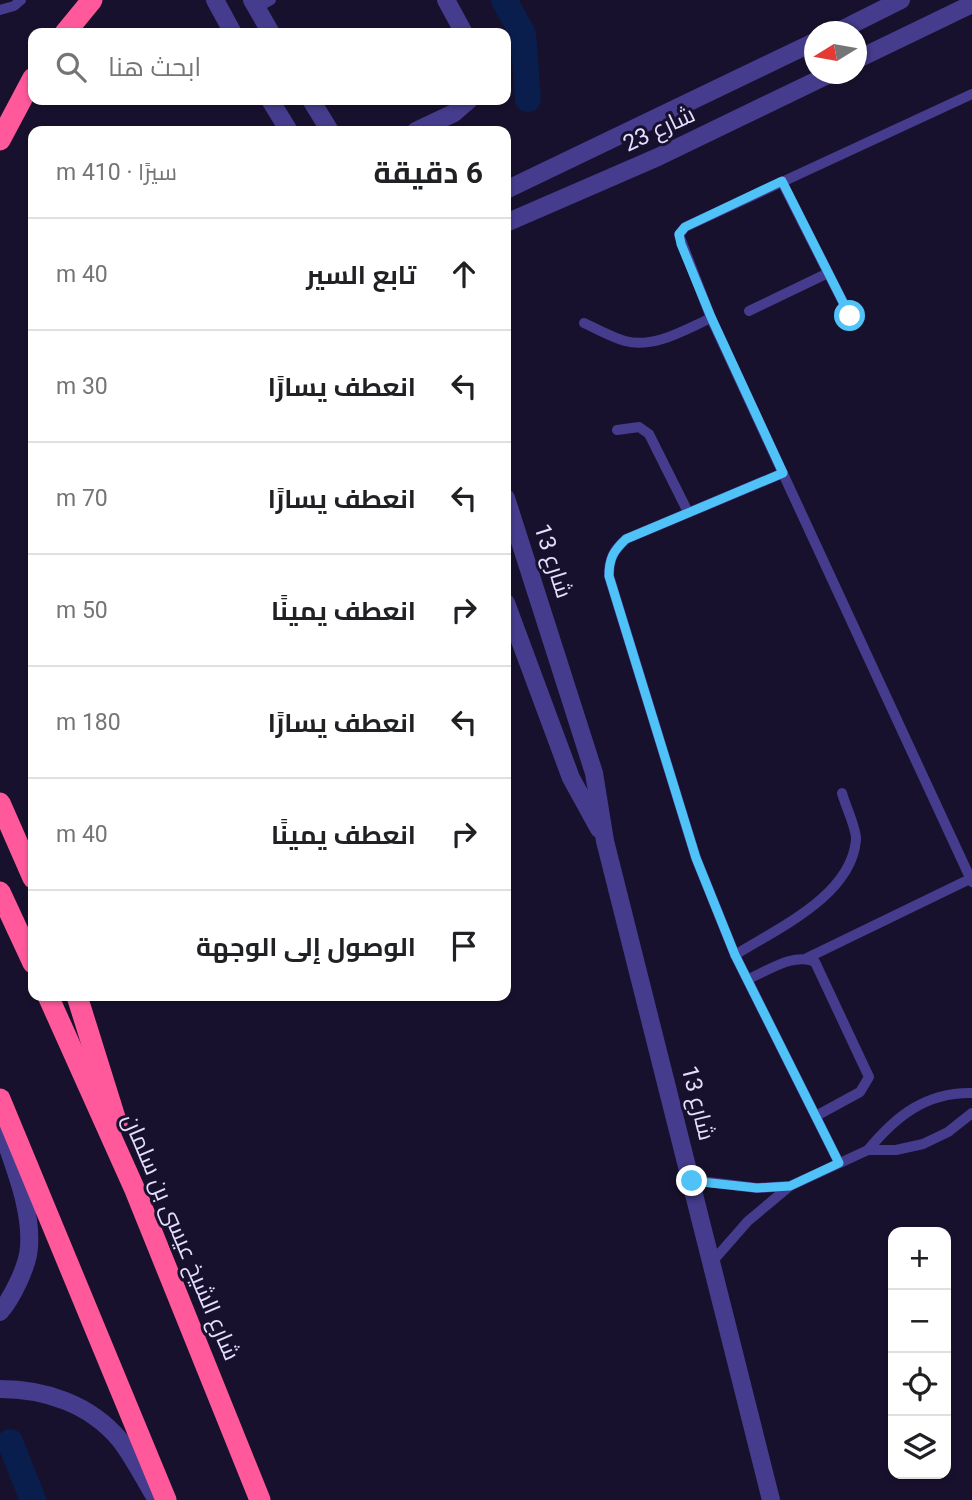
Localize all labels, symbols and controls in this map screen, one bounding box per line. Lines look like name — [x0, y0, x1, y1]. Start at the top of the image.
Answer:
north arrow — [804, 21, 867, 84]
search box — [28, 28, 511, 105]
icon: search — [52, 48, 90, 86]
text: ابحث هنا — [108, 52, 201, 82]
street label: شارع 23 — [619, 101, 700, 159]
text: 6 دقيقة — [374, 155, 483, 190]
text: سيرًا · 410 m — [56, 159, 177, 186]
icon: ahead — [445, 255, 483, 293]
text: تابع السير — [306, 260, 416, 290]
text: 40 m — [56, 261, 108, 288]
route start — [834, 300, 865, 331]
icon: left — [445, 367, 483, 405]
text: انعطف يسارًا — [268, 372, 416, 402]
text: 30 m — [56, 373, 108, 400]
icon: left — [445, 479, 483, 517]
text: انعطف يسارًا — [268, 484, 416, 514]
text: 70 m — [56, 485, 108, 512]
street label: شارع 13 — [526, 521, 578, 602]
icon: right — [445, 591, 483, 629]
text: انعطف يمينًا — [271, 596, 416, 626]
text: 50 m — [56, 597, 108, 624]
icon: left — [445, 703, 483, 741]
text: انعطف يسارًا — [268, 708, 416, 738]
text: 180 m — [56, 709, 121, 736]
icon: right — [445, 815, 483, 853]
text: انعطف يمينًا — [271, 820, 416, 850]
text: 40 m — [56, 821, 108, 848]
icon: arrive — [445, 927, 483, 965]
text: الوصول إلى الوجهة — [196, 932, 416, 962]
street label: شارع 13 — [674, 1063, 720, 1144]
street label: شارع الشيخ عيسى بن سلمان — [115, 1110, 245, 1365]
route end — [676, 1165, 707, 1196]
map controls — [888, 1227, 951, 1479]
button: + — [888, 1227, 951, 1290]
button: − — [888, 1290, 951, 1353]
button: locate — [888, 1353, 951, 1416]
button: layers — [888, 1416, 951, 1479]

